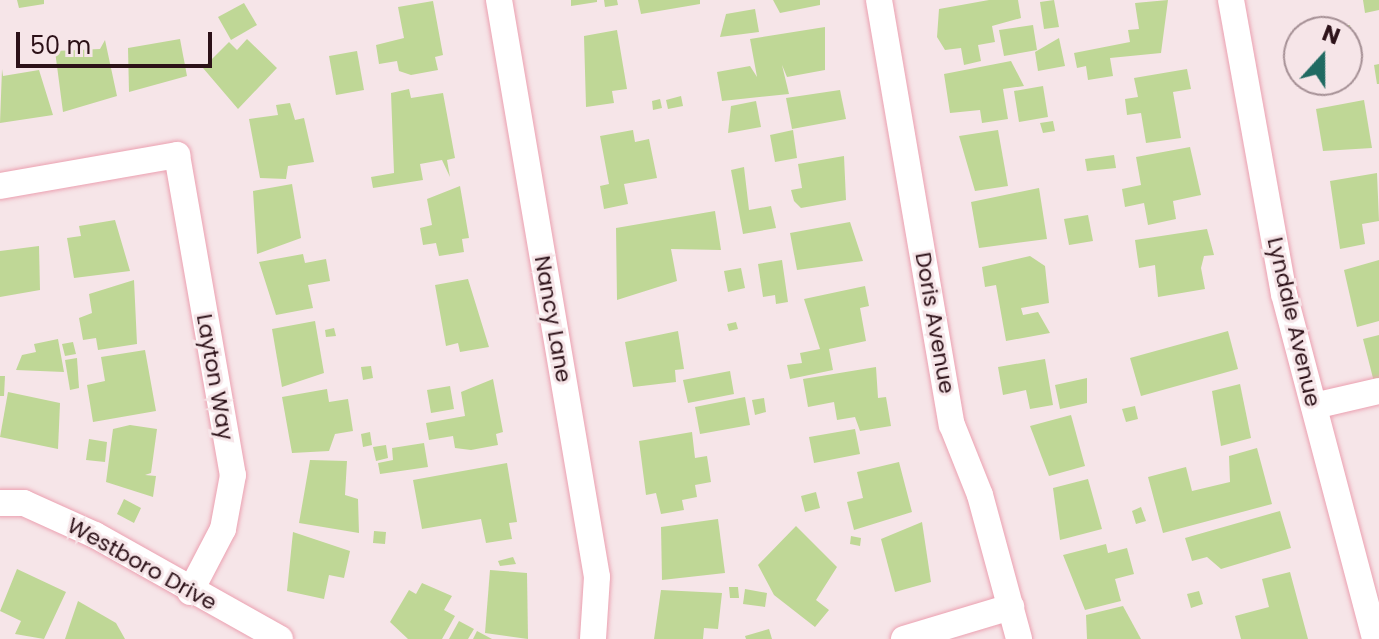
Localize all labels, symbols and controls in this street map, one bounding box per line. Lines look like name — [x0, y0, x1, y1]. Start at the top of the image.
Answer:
scale bar — [20, 16, 216, 66]
north arrow — [1283, 16, 1363, 96]
text: N — [1318, 18, 1344, 52]
text: 50 m — [30, 29, 91, 62]
street label: Lyndale Avenue — [1262, 235, 1326, 409]
street label: Doris Avenue — [910, 250, 960, 396]
street label: Nancy Lane — [529, 254, 577, 384]
street label: Layton Way — [191, 312, 239, 442]
street label: Westboro Drive — [63, 512, 221, 616]

